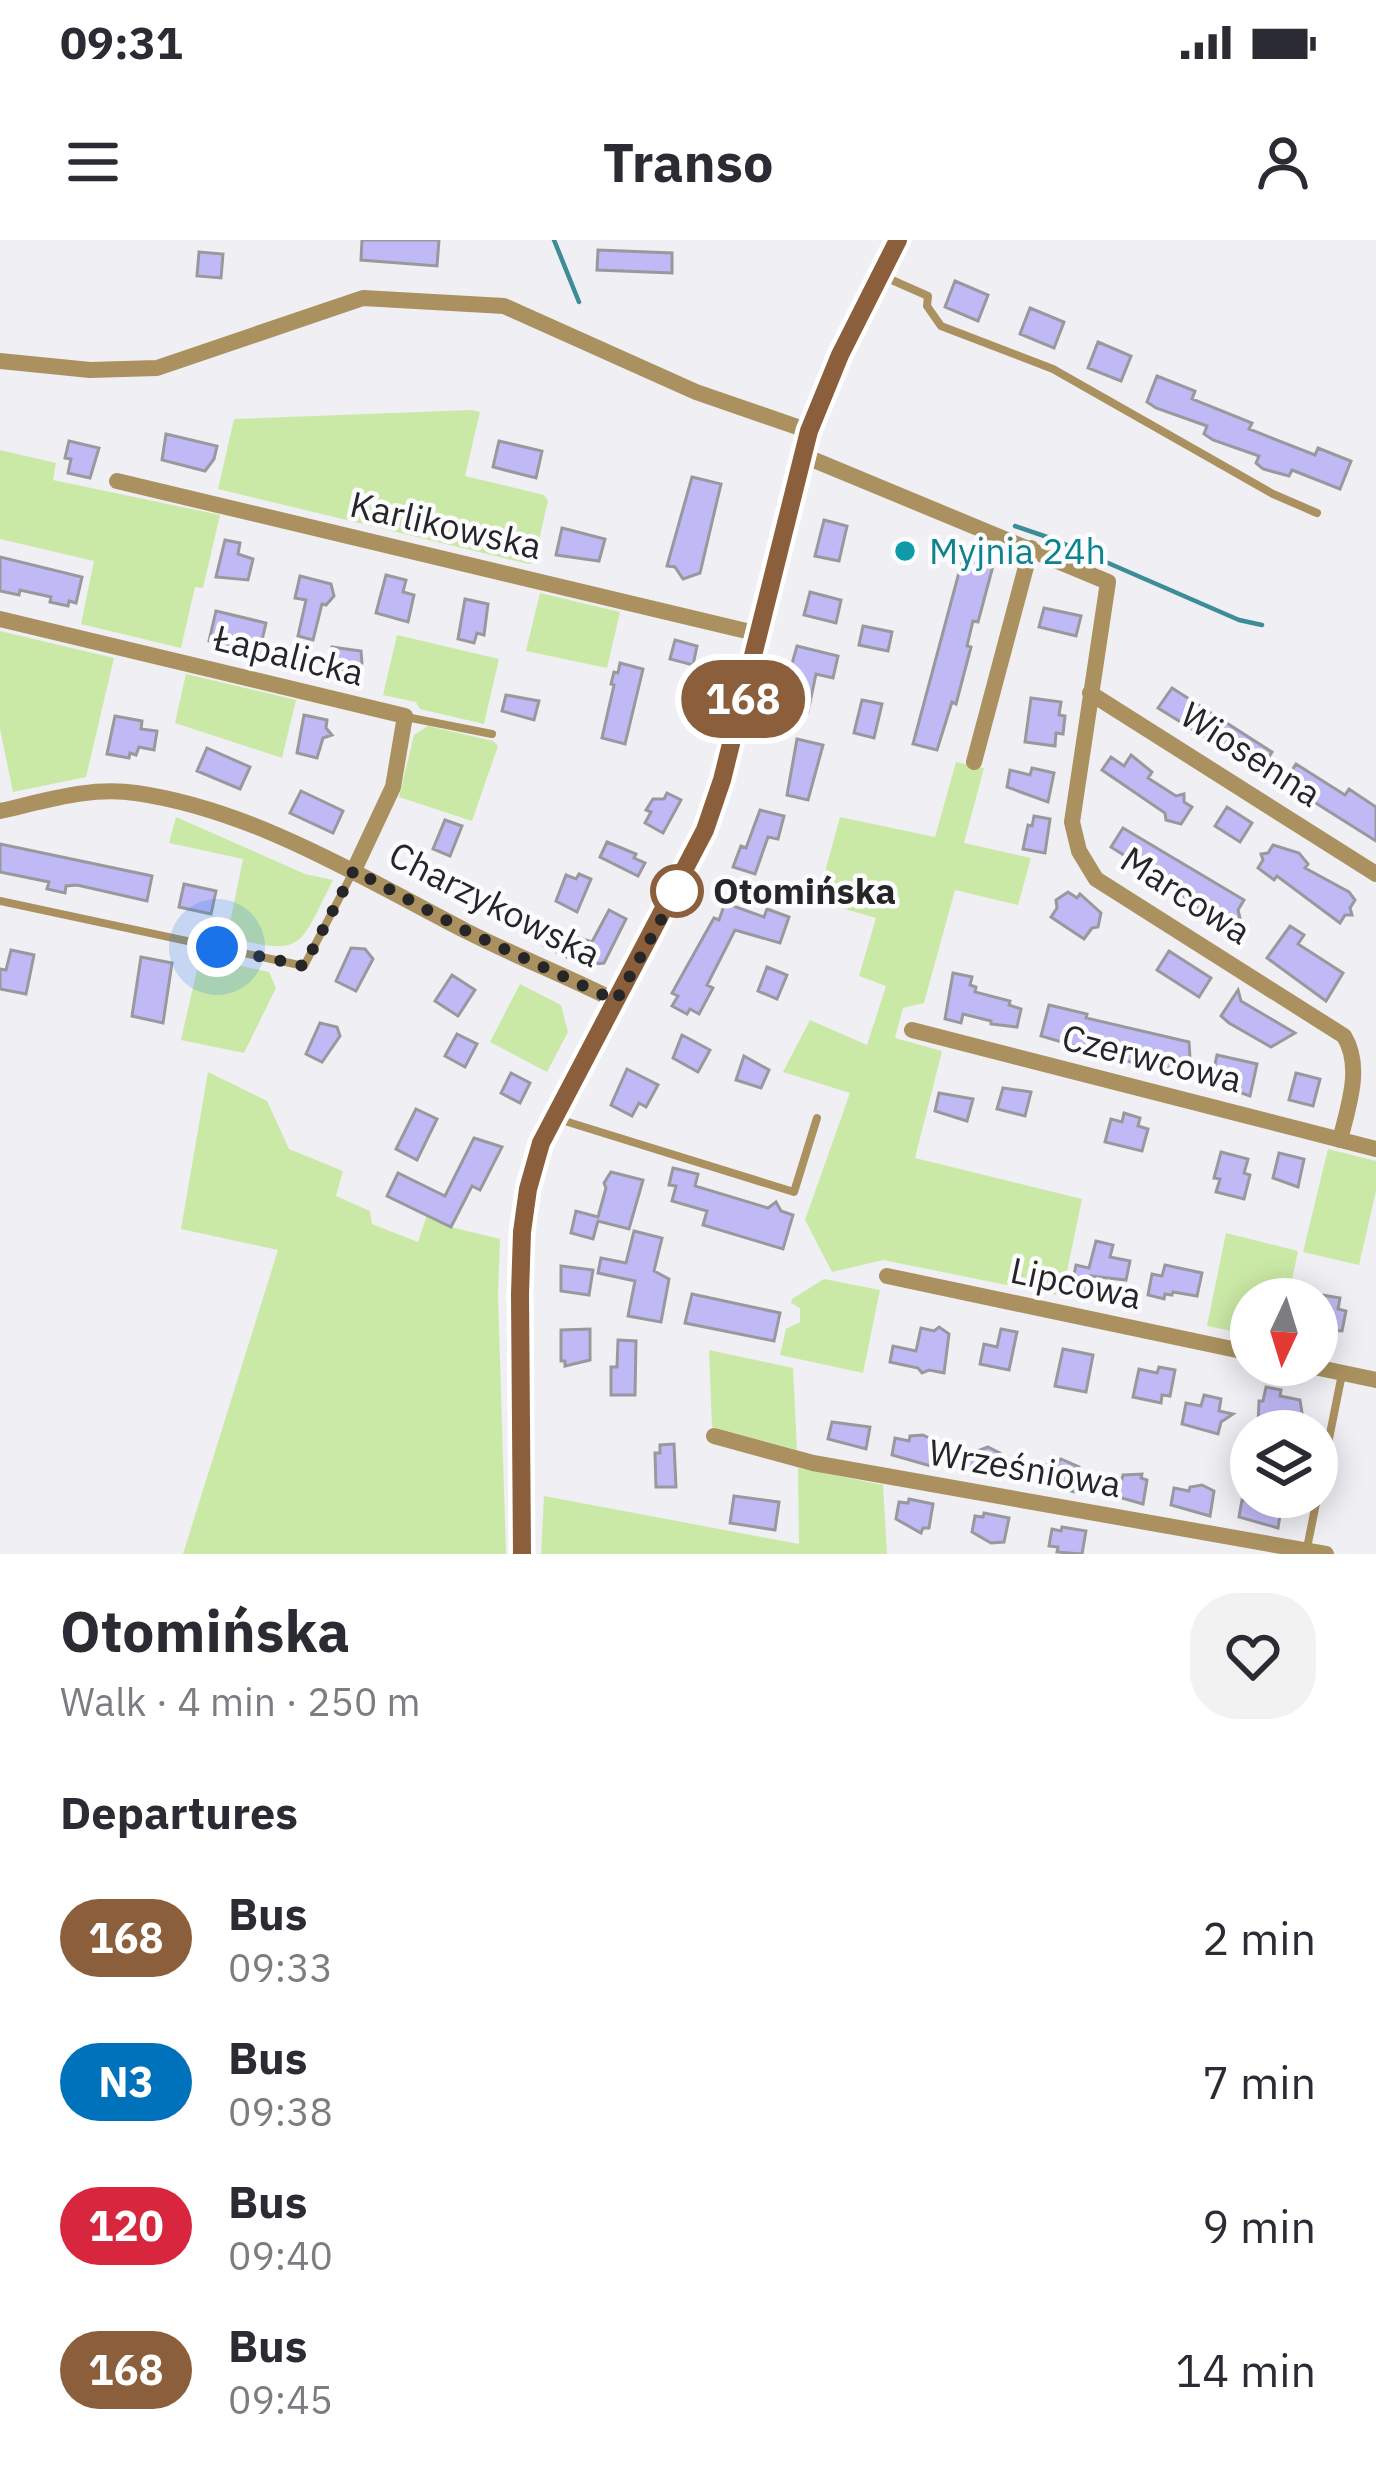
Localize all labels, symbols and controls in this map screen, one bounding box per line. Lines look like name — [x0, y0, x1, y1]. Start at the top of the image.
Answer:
text: 09:31 — [60, 13, 183, 71]
text: Transo — [603, 127, 773, 197]
icon: menu — [60, 129, 126, 195]
icon: person — [1250, 129, 1316, 195]
street label: Karlikowska — [346, 480, 546, 569]
place label: Myjnia 24h — [929, 527, 1106, 574]
marker: Myjnia 24h — [892, 538, 918, 564]
street label: Łapalicka — [208, 613, 369, 696]
line badge: 168 — [674, 660, 812, 738]
text: 168 — [705, 671, 781, 726]
street label: Wiosenna — [1172, 691, 1331, 816]
street label: Charzykowska — [381, 830, 609, 977]
street label: Marcowa — [1112, 835, 1260, 954]
marker: Otomińska — [652, 866, 702, 916]
place label: Otomińska — [713, 867, 896, 914]
your location — [187, 917, 247, 977]
street label: Czerwcowa — [1057, 1012, 1247, 1103]
street label: Lipcowa — [1006, 1246, 1146, 1319]
north arrow — [1230, 1278, 1338, 1386]
map controls — [1230, 1278, 1338, 1518]
button: layers — [1230, 1410, 1338, 1518]
street label: Wrześniowa — [925, 1427, 1125, 1508]
button: heart — [1190, 1593, 1316, 1719]
text: Otomińska — [60, 1594, 350, 1668]
text: Walk · 4 min · 250 m — [60, 1676, 421, 1727]
text: Departures — [60, 1783, 298, 1841]
text: Bus — [228, 1884, 308, 1942]
text: 2 min — [1202, 1909, 1316, 1967]
text: 168 — [88, 1910, 164, 1965]
text: 09:33 — [228, 1942, 333, 1993]
text: Bus — [228, 2028, 308, 2086]
text: 7 min — [1202, 2053, 1316, 2111]
text: N3 — [98, 2054, 154, 2109]
text: 09:38 — [228, 2086, 333, 2137]
text: Bus — [228, 2172, 308, 2230]
text: 9 min — [1202, 2197, 1316, 2255]
text: 120 — [88, 2198, 164, 2253]
text: 09:40 — [228, 2230, 333, 2281]
text: Bus — [228, 2316, 308, 2374]
text: 14 min — [1175, 2341, 1316, 2399]
text: 168 — [88, 2342, 164, 2397]
text: 09:45 — [228, 2374, 333, 2425]

